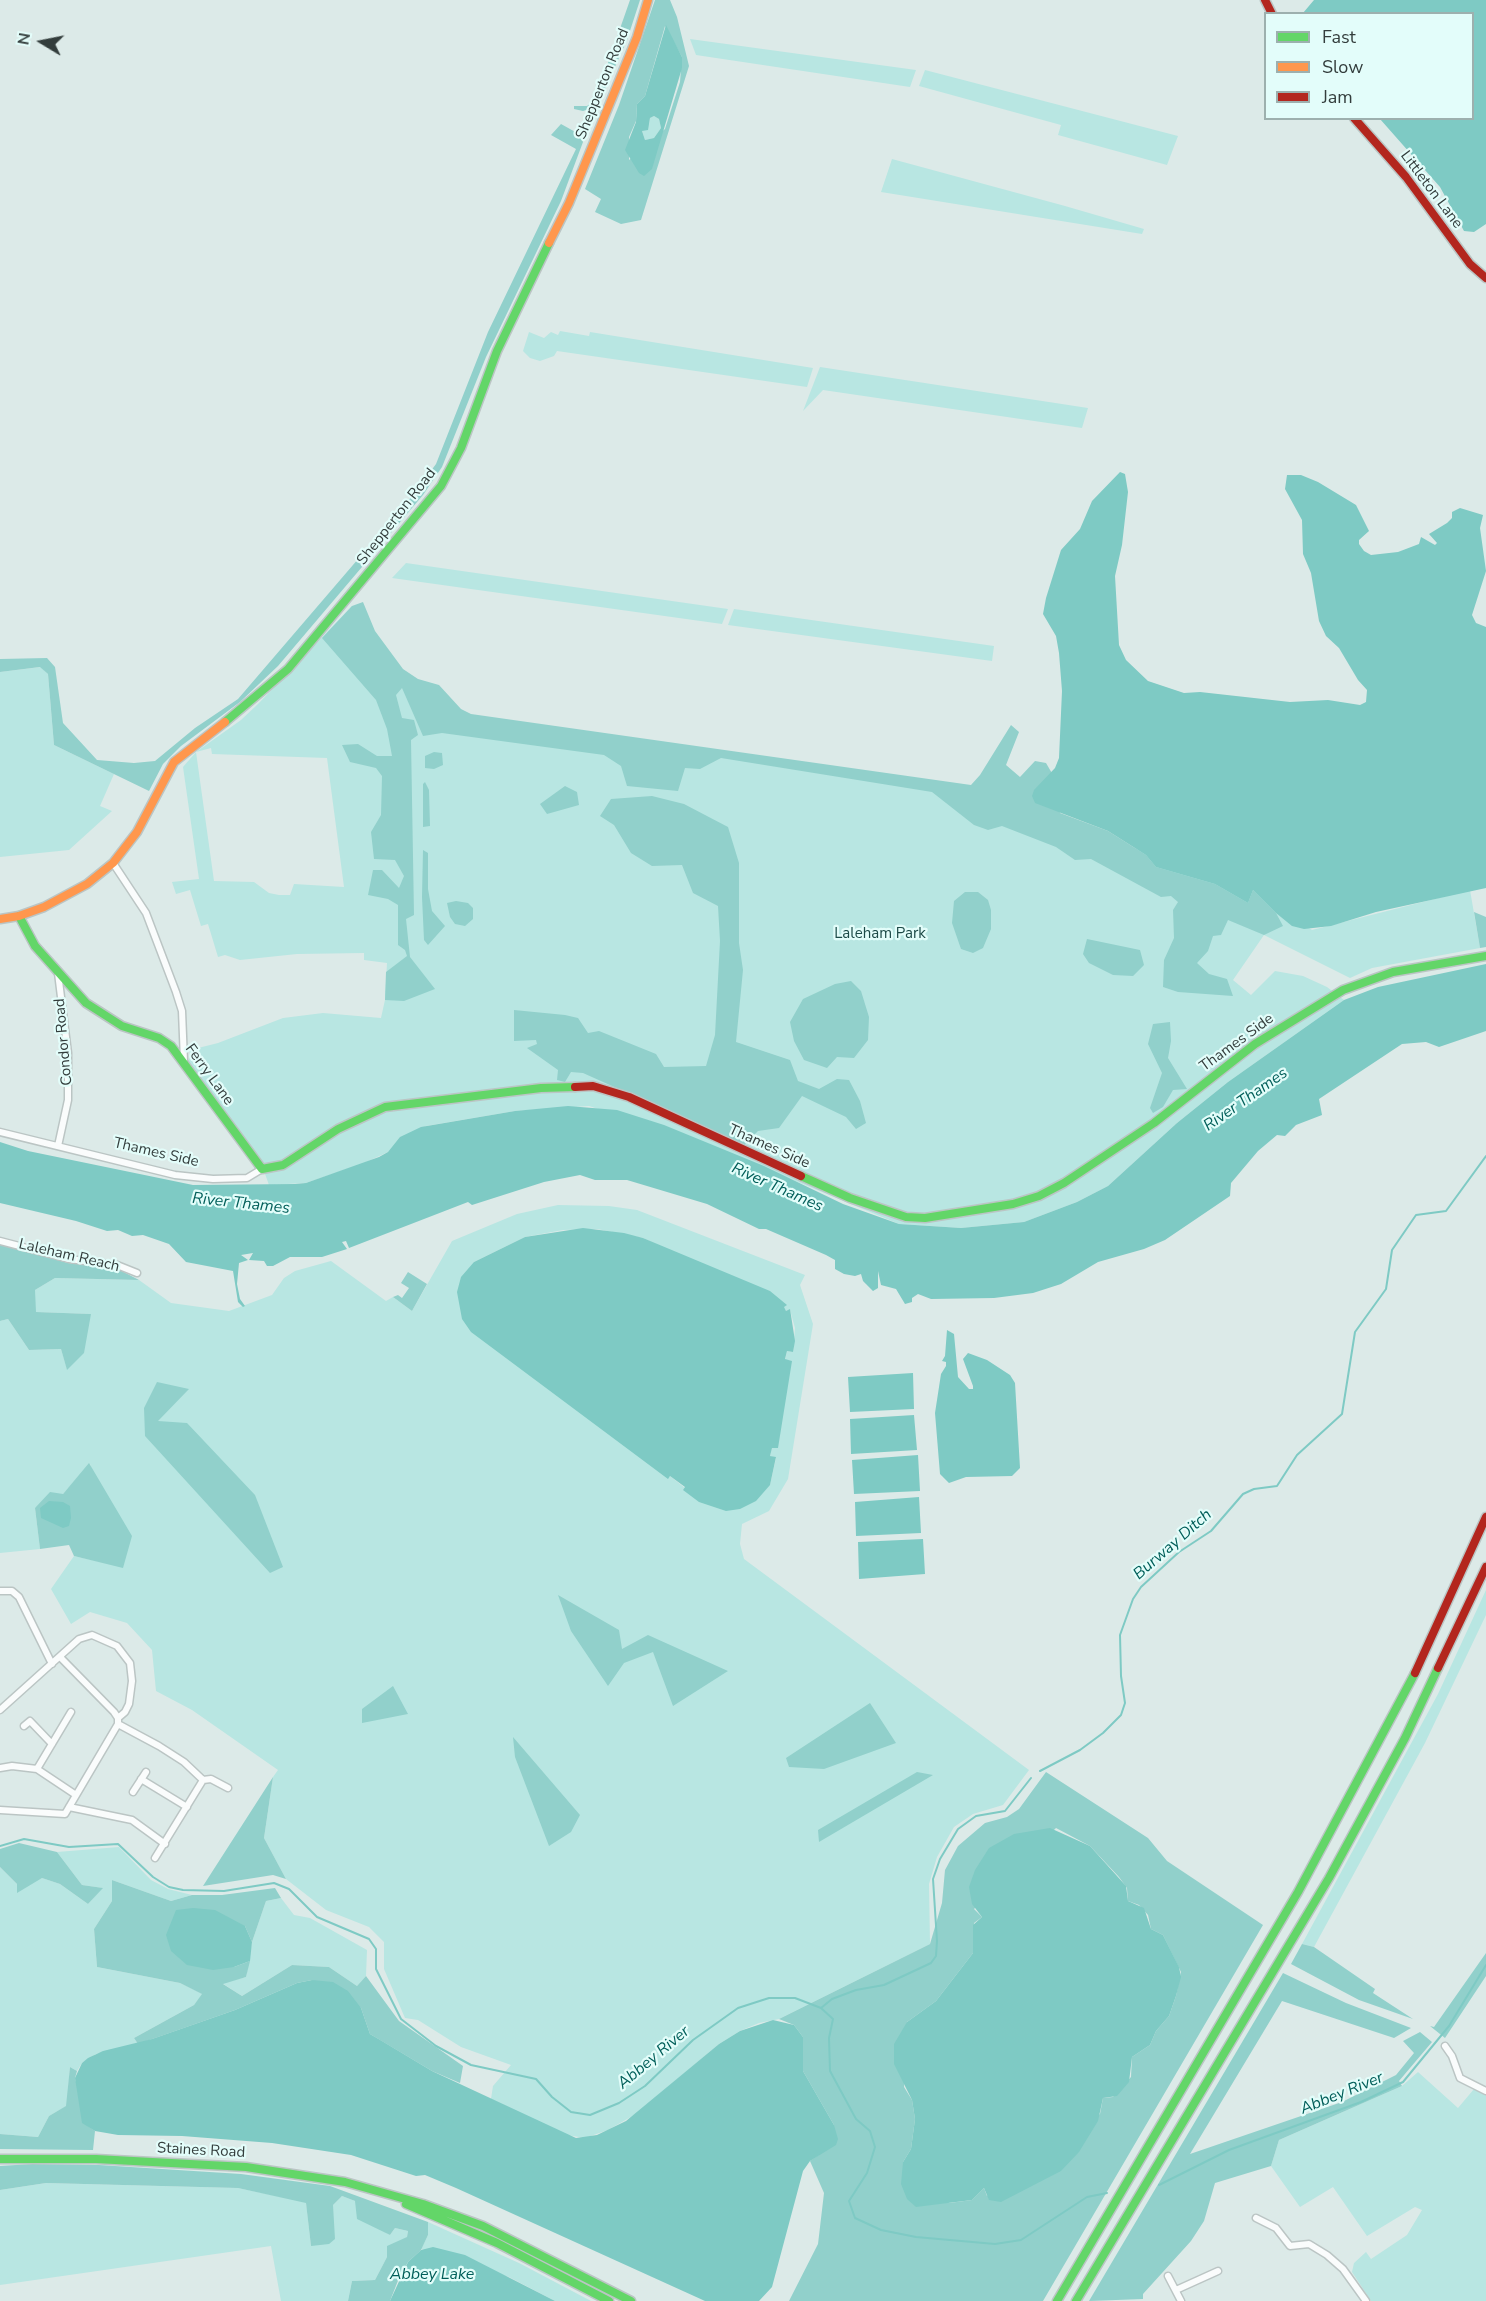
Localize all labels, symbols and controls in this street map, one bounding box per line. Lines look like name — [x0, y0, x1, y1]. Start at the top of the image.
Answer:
north arrow — [12, 12, 72, 72]
legend — [1264, 12, 1474, 120]
text: Fast — [1322, 25, 1356, 49]
street label: Shepperton Road — [573, 26, 633, 142]
text: N — [12, 31, 36, 47]
text: Slow — [1322, 55, 1363, 79]
text: Jam — [1322, 85, 1353, 109]
street label: Littleton Lane — [1396, 148, 1466, 232]
street label: Shepperton Road — [354, 465, 440, 569]
park label: Laleham Park — [834, 925, 926, 943]
street label: Condor Road — [51, 998, 77, 1086]
street label: Thames Side — [1197, 1010, 1277, 1076]
street label: Ferry Lane — [181, 1041, 237, 1109]
water label: River Thames — [1200, 1064, 1292, 1136]
street label: Thames Side — [726, 1121, 812, 1173]
street label: Thames Side — [112, 1134, 200, 1172]
water label: River Thames — [728, 1159, 826, 1217]
water label: River Thames — [191, 1189, 291, 1219]
street label: Laleham Reach — [17, 1236, 121, 1276]
water label: Burway Ditch — [1130, 1506, 1216, 1584]
water label: Abbey River — [614, 2022, 694, 2094]
water label: Abbey River — [1298, 2069, 1386, 2119]
street label: Staines Road — [156, 2140, 246, 2162]
water label: Abbey Lake — [390, 2265, 474, 2285]

